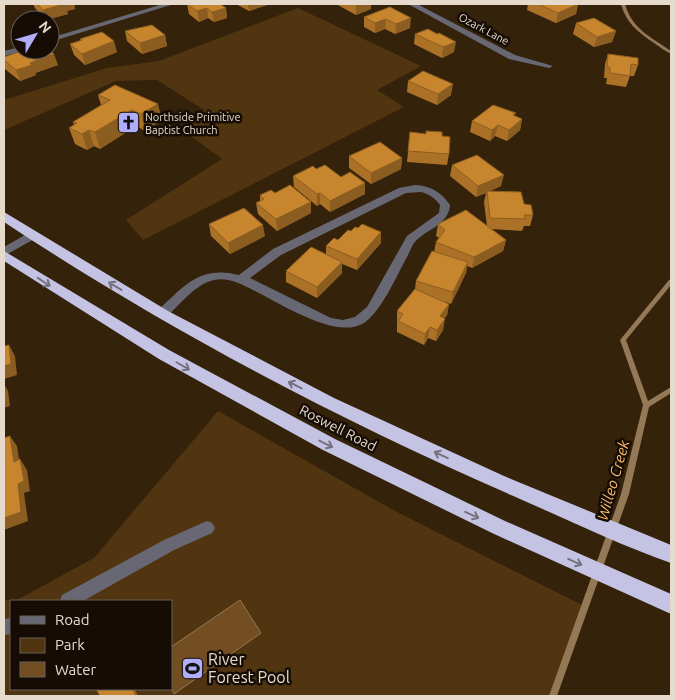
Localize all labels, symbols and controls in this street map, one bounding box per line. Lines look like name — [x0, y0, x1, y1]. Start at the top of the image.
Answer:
north arrow — [10, 10, 60, 60]
street label: Ozark Lane — [457, 11, 511, 47]
text: N — [36, 18, 55, 36]
church icon: Northside Primitive Baptist Church — [117, 111, 141, 135]
place label: Northside Primitive Baptist Church — [145, 111, 241, 136]
one-way arrow — [37, 277, 51, 287]
one-way arrow — [109, 281, 123, 291]
one-way arrow — [176, 362, 190, 372]
one-way arrow — [288, 380, 303, 389]
street label: Roswell Road — [297, 402, 379, 454]
water label: Willeo Creek — [593, 438, 633, 522]
one-way arrow — [318, 440, 333, 449]
one-way arrow — [434, 450, 449, 460]
one-way arrow — [464, 511, 479, 520]
one-way arrow — [567, 557, 582, 567]
legend — [10, 600, 172, 690]
text: Road — [55, 611, 90, 628]
text: Park — [55, 636, 85, 653]
place label: River Forest Pool — [208, 650, 290, 686]
sports icon: River Forest Pool — [180, 656, 204, 680]
text: Water — [55, 661, 96, 678]

